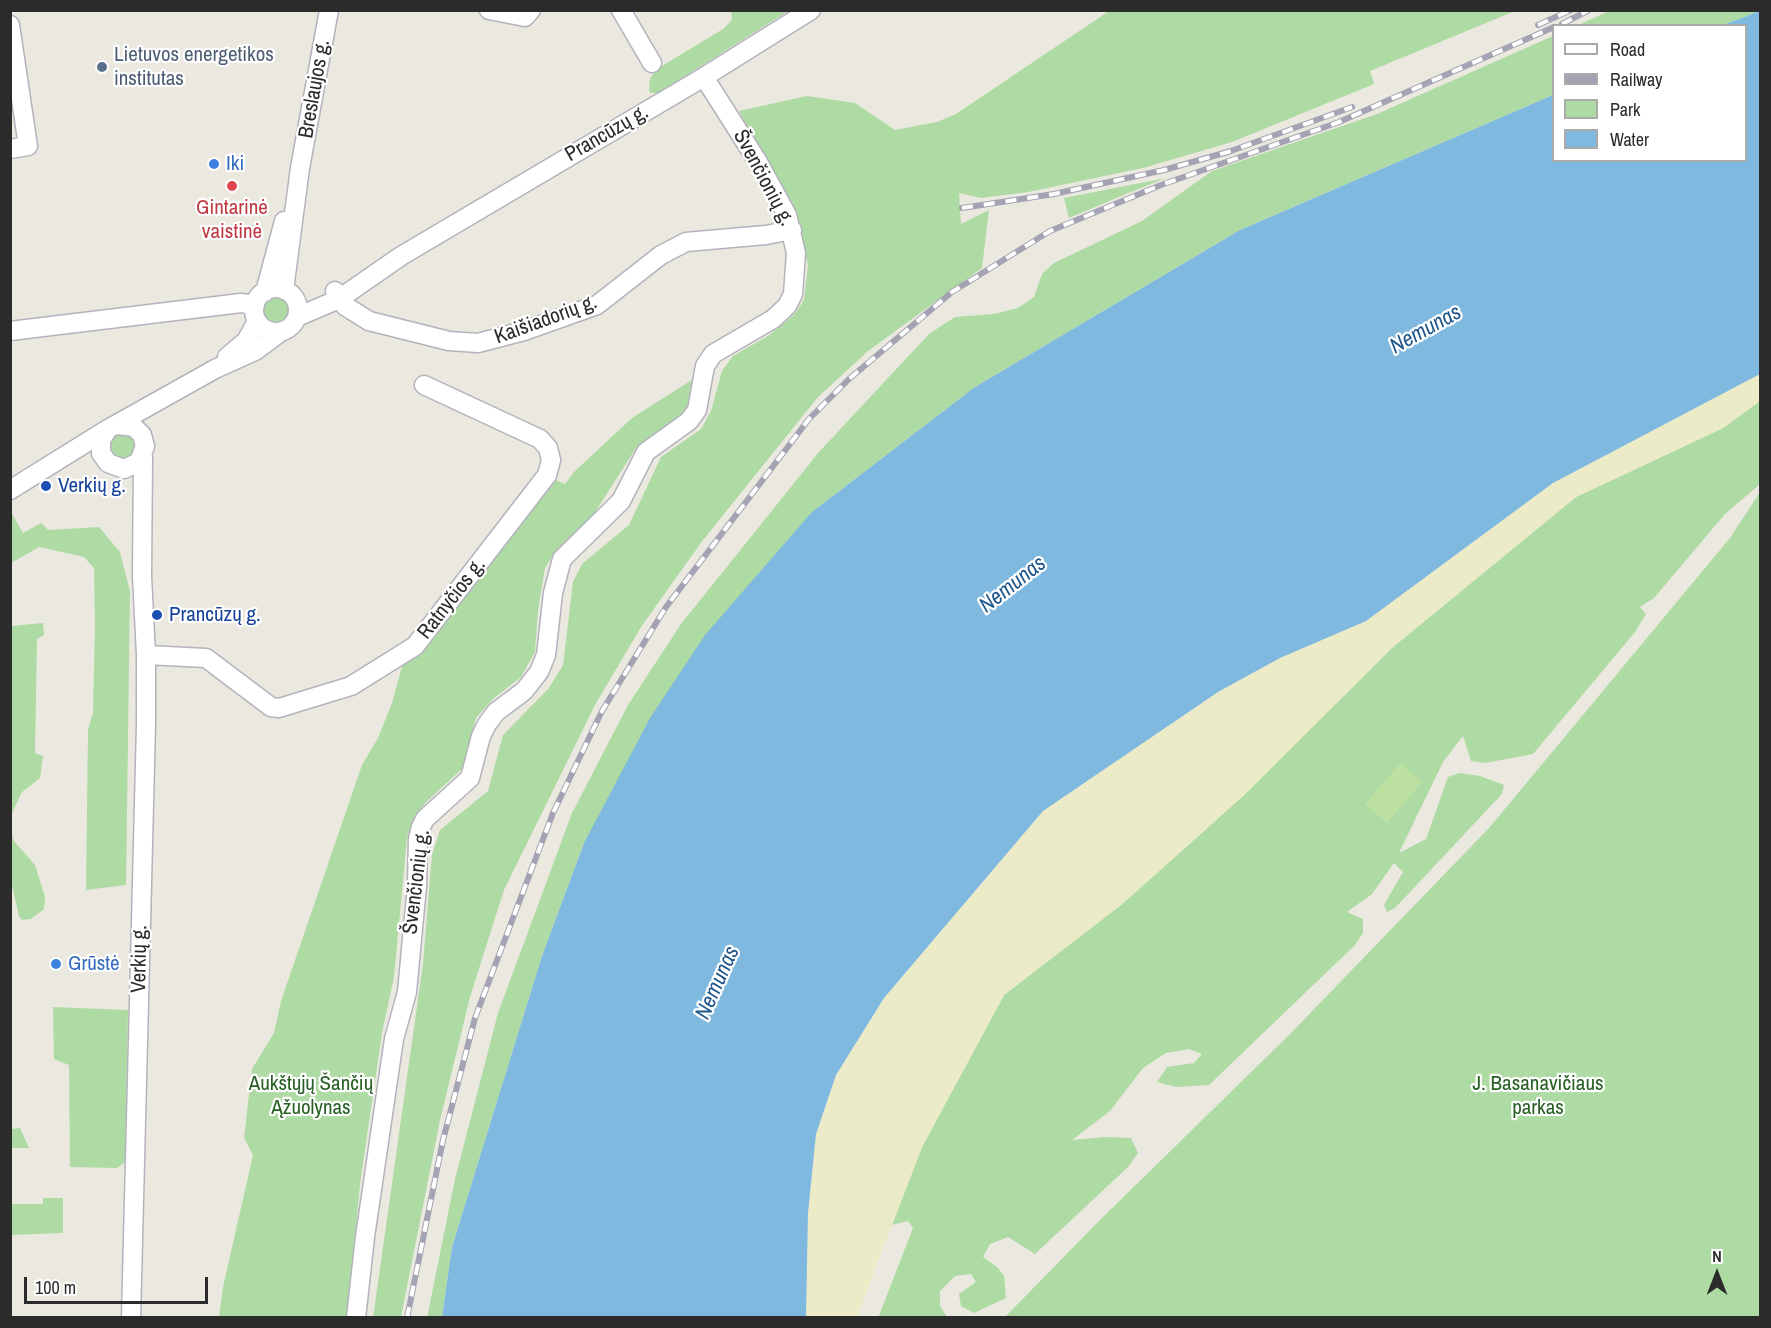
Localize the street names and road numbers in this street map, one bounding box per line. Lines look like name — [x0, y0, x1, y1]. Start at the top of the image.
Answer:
street label: Breslaujos g. — [294, 38, 336, 140]
street label: Prancūzų g. — [561, 100, 653, 168]
street label: Švenčionių g. — [727, 126, 799, 230]
street label: Kaišiadorių g. — [491, 290, 601, 350]
street label: Ratnyčios g. — [413, 554, 491, 644]
street label: Švenčionių g. — [398, 828, 436, 936]
street label: Verkių g. — [127, 925, 153, 993]

